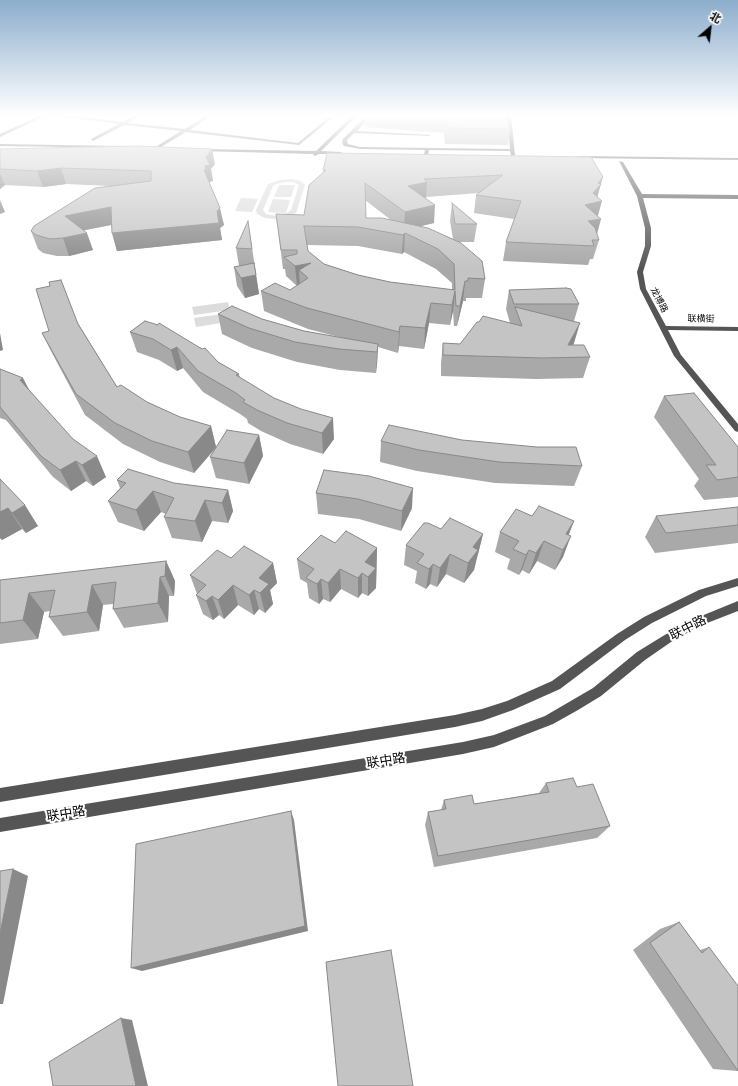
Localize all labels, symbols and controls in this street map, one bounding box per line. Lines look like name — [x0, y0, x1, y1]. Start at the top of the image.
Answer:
north arrow — [690, 8, 730, 48]
text: 北 — [707, 9, 724, 26]
street label: 龙博路 — [648, 286, 670, 314]
street label: 联横街 — [687, 313, 715, 325]
street label: 联中路 — [667, 612, 709, 644]
street label: 联中路 — [366, 750, 406, 772]
street label: 联中路 — [46, 803, 86, 825]

